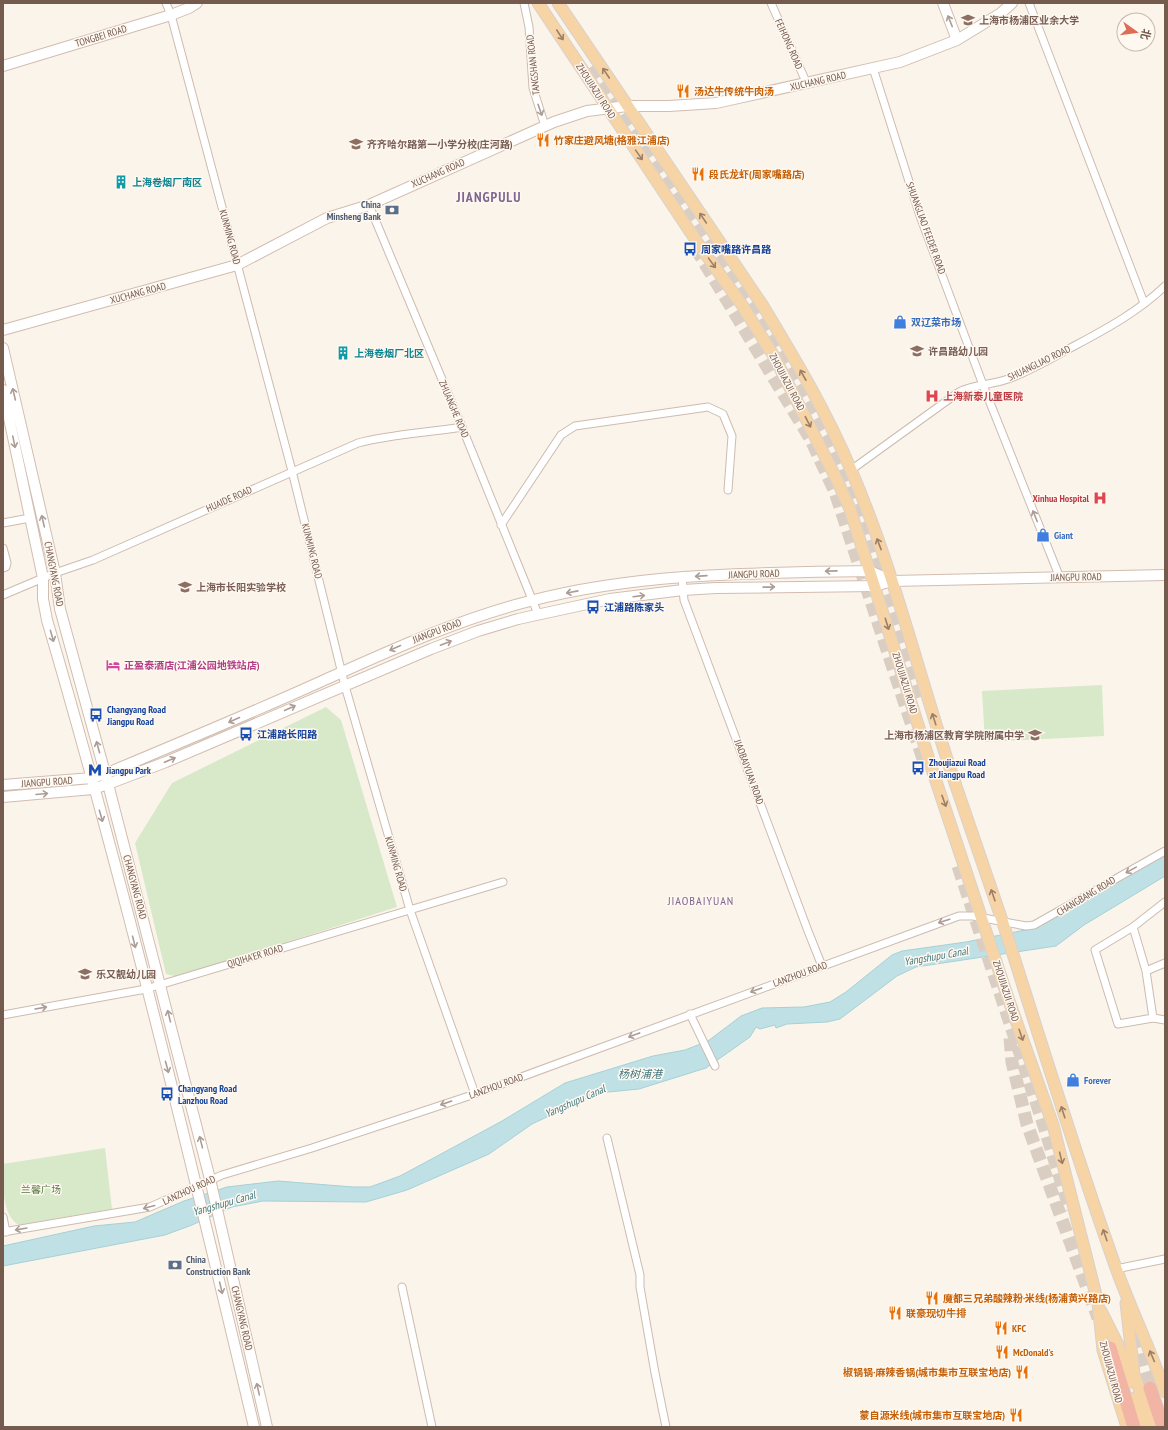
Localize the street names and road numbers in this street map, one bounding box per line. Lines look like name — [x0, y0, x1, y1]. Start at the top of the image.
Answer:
street label: FEIHONG ROAD — [772, 17, 806, 71]
street label: TONGBEI ROAD — [74, 22, 128, 50]
street label: TANGSHAN ROAD — [523, 34, 543, 96]
street label: ZHOUJIAZUI ROAD — [573, 61, 619, 121]
street label: XUCHANG ROAD — [789, 68, 847, 94]
street label: XUCHANG ROAD — [409, 155, 467, 191]
street label: SHUANGLIAO FEEDER ROAD — [903, 180, 949, 276]
street label: KUNMING ROAD — [216, 208, 244, 266]
street label: XUCHANG ROAD — [109, 279, 167, 307]
street label: SHUANGLIAO ROAD — [1005, 342, 1073, 384]
street label: ZHOUJIAZUI ROAD — [766, 351, 808, 413]
street label: ZHUANGHE ROAD — [436, 378, 472, 440]
street label: HUAIDE ROAD — [204, 483, 254, 515]
street label: KUNMING ROAD — [299, 522, 325, 580]
street label: CHANGYANG ROAD — [41, 540, 67, 608]
street label: JIANGPU ROAD — [727, 567, 780, 581]
street label: JIANGPU ROAD — [1049, 570, 1102, 584]
street label: JIANGPU ROAD — [410, 616, 463, 647]
street label: ZHOUJIAZUI ROAD — [889, 651, 921, 715]
street label: JIAOBAIYUAN ROAD — [731, 737, 767, 806]
street label: JIANGPU ROAD — [20, 774, 73, 790]
street label: KUNMING ROAD — [382, 835, 410, 893]
street label: CHANGYANG ROAD — [120, 854, 150, 920]
street label: CHANGBANG ROAD — [1054, 873, 1118, 919]
street label: QIQIHA'ER ROAD — [225, 941, 285, 971]
street label: LANZHOU ROAD — [771, 958, 829, 990]
street label: ZHOUJIAZUI ROAD — [990, 959, 1022, 1023]
street label: LANZHOU ROAD — [467, 1070, 525, 1102]
street label: LANZHOU ROAD — [161, 1172, 217, 1208]
street label: CHANGYANG ROAD — [228, 1284, 256, 1352]
street label: ZHOUJIAZUI ROAD — [1096, 1340, 1126, 1404]

